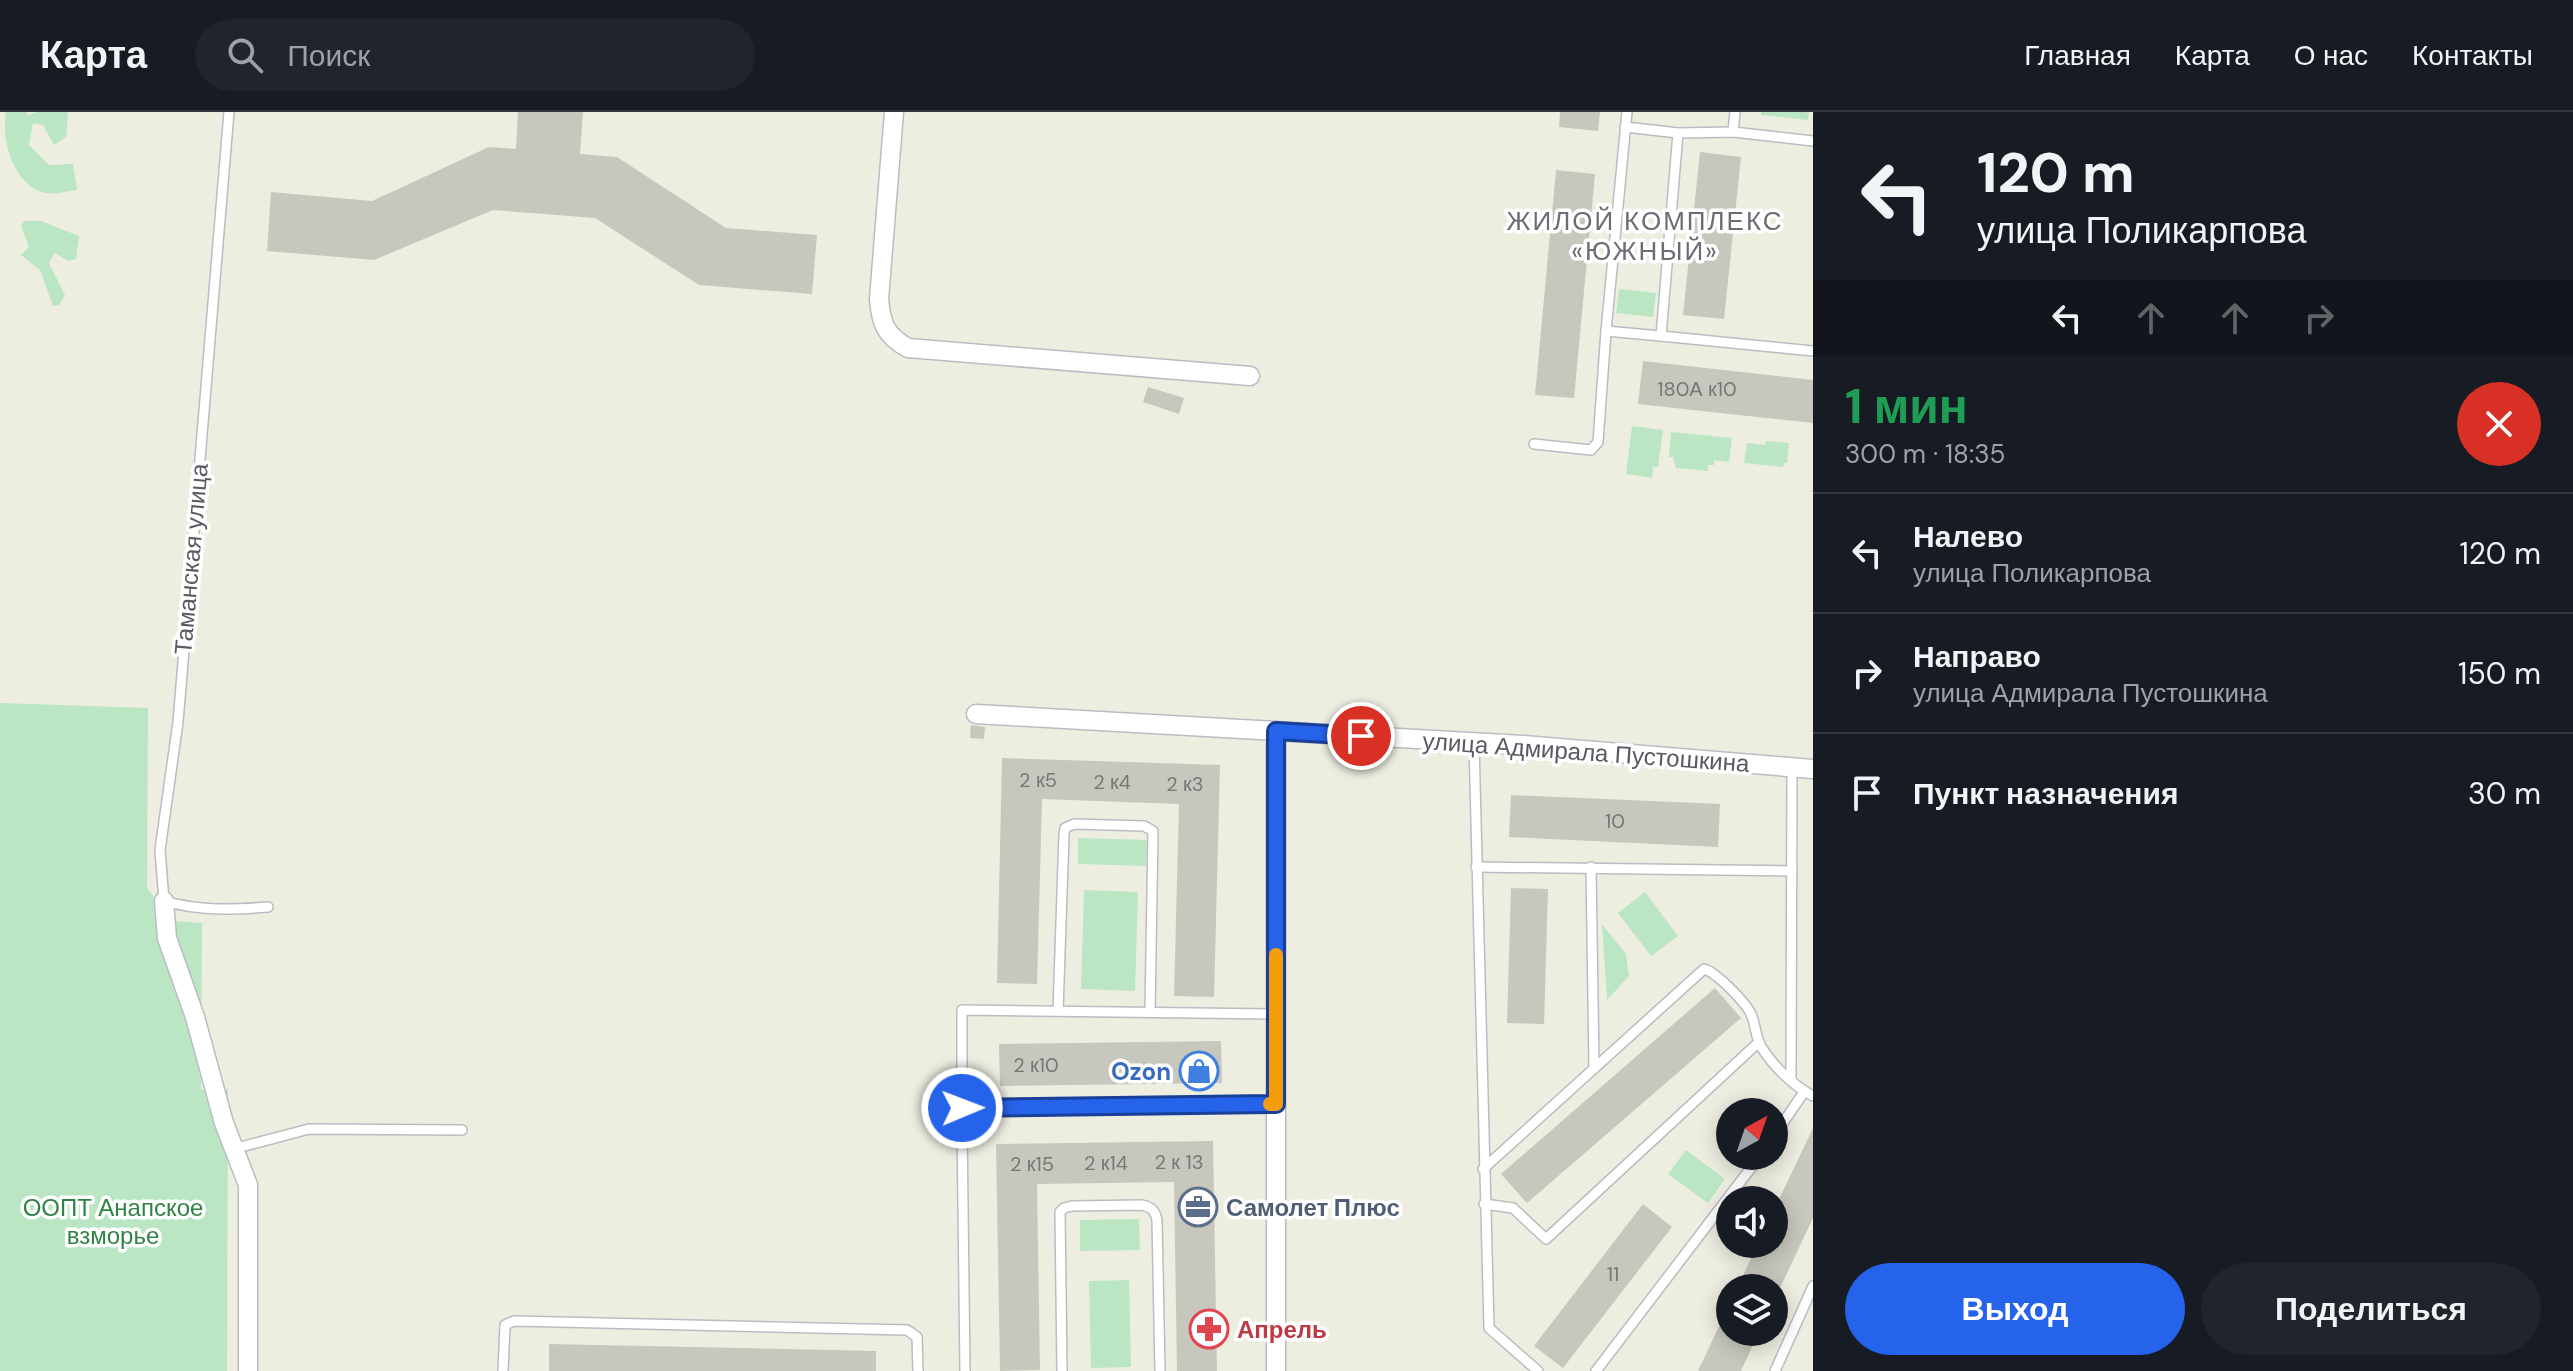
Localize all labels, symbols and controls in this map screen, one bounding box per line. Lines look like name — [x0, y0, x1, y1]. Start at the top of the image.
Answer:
search box — [195, 19, 755, 91]
text: Карта — [40, 30, 147, 80]
icon: search — [223, 33, 267, 77]
text: Поиск — [287, 36, 370, 75]
text: Главная — [2024, 37, 2131, 74]
text: Карта — [2175, 37, 2250, 74]
text: О нас — [2294, 37, 2368, 74]
text: Контакты — [2412, 37, 2533, 74]
text: 120 m — [1977, 136, 2135, 209]
icon: left — [1845, 144, 1949, 248]
district label: ЖИЛОЙ КОМПЛЕКС «ЮЖНЫЙ» — [1506, 204, 1784, 268]
text: улица Поликарпова — [1977, 207, 2307, 254]
icon: left — [2045, 296, 2089, 340]
icon: ahead — [2129, 296, 2173, 340]
icon: ahead — [2213, 296, 2257, 340]
icon: right — [2297, 296, 2341, 340]
text: 1 мин — [1845, 375, 1968, 438]
house number: 180А к10 — [1657, 376, 1737, 402]
button: close — [2457, 382, 2541, 466]
text: 300 m · 18:35 — [1845, 437, 2005, 471]
street label: Таманская улица — [167, 461, 215, 656]
text: Налево — [1913, 517, 2023, 556]
icon: left — [1845, 531, 1889, 575]
text: 120 m — [2459, 534, 2541, 573]
text: улица Поликарпова — [1913, 556, 2151, 590]
text: Направо — [1913, 637, 2041, 676]
icon: right — [1845, 651, 1889, 695]
text: 150 m — [2458, 654, 2541, 693]
text: улица Адмирала Пустошкина — [1913, 676, 2268, 710]
pin — [1327, 702, 1395, 770]
icon: arrive — [1339, 714, 1383, 758]
street label: улица Адмирала Пустошкина — [1422, 725, 1751, 779]
house number: 2 к5 — [1019, 767, 1057, 793]
house number: 2 к4 — [1093, 769, 1131, 795]
house number: 2 к3 — [1166, 771, 1204, 797]
icon: arrive — [1845, 771, 1889, 815]
text: Пункт назначения — [1913, 774, 2178, 813]
text: 30 m — [2468, 774, 2541, 813]
house number: 10 — [1605, 808, 1625, 834]
shop icon: Ozon — [1178, 1050, 1220, 1092]
house number: 2 к10 — [1013, 1052, 1059, 1078]
place label: Ozon — [1111, 1056, 1171, 1087]
position arrow — [920, 1066, 1004, 1150]
north arrow — [1716, 1098, 1788, 1170]
map controls — [1716, 1098, 1788, 1346]
house number: 2 к 13 — [1155, 1149, 1203, 1175]
house number: 2 к14 — [1084, 1150, 1128, 1176]
house number: 2 к15 — [1010, 1151, 1054, 1177]
office icon: Самолет Плюс — [1177, 1186, 1219, 1228]
button: sound — [1716, 1186, 1788, 1258]
park label: ООПТ Анапское взморье — [23, 1192, 203, 1251]
place label: Самолет Плюс — [1226, 1192, 1400, 1223]
house number: 11 — [1607, 1261, 1619, 1287]
button: Выход — [1845, 1263, 2185, 1355]
button: Поделиться — [2201, 1263, 2541, 1355]
button: layers — [1716, 1274, 1788, 1346]
pharmacy icon: Апрель — [1188, 1308, 1230, 1350]
place label: Апрель — [1237, 1314, 1327, 1345]

